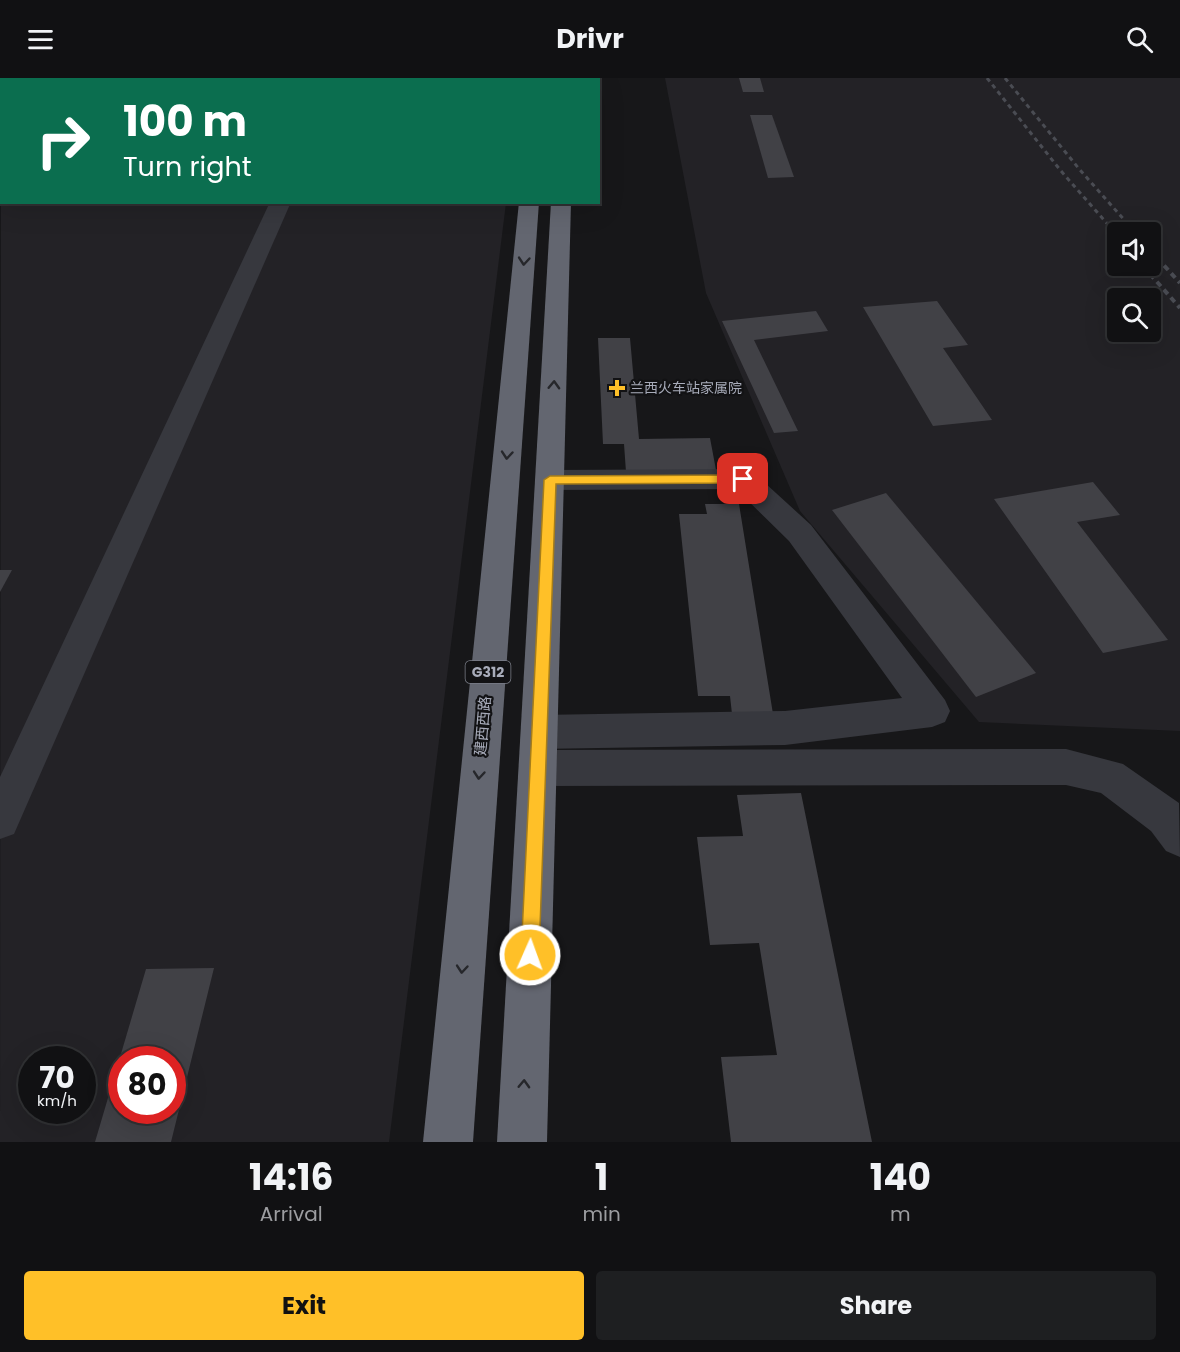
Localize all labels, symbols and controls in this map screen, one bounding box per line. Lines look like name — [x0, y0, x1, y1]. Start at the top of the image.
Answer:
text: Drivr — [556, 20, 624, 57]
icon: menu — [24, 23, 57, 56]
icon: search — [1123, 23, 1156, 56]
text: 100 m — [123, 92, 247, 151]
icon: right — [24, 102, 102, 180]
text: Turn right — [123, 148, 252, 185]
map controls — [1107, 222, 1161, 342]
button: sound — [1107, 222, 1161, 276]
one-way arrow — [518, 256, 531, 265]
button: search — [1107, 288, 1161, 342]
place label: 兰西火车站家属院 — [630, 378, 742, 398]
marker: 兰西火车站家属院 — [608, 379, 626, 397]
one-way arrow — [547, 381, 560, 390]
one-way arrow — [501, 450, 514, 460]
pin — [717, 453, 768, 504]
icon: arrive — [726, 462, 759, 495]
road number: G312 — [466, 661, 510, 683]
street label: 建西西路 — [469, 695, 496, 757]
one-way arrow — [472, 770, 485, 779]
position arrow — [498, 923, 562, 987]
one-way arrow — [456, 965, 469, 974]
speed limit sign: 80 — [108, 1046, 186, 1124]
text: 70 — [39, 1056, 75, 1099]
one-way arrow — [518, 1079, 531, 1088]
text: km/h — [37, 1090, 77, 1111]
text: 14:16 — [249, 1152, 334, 1203]
text: 1 — [595, 1152, 608, 1203]
text: 140 — [870, 1152, 931, 1203]
text: Arrival — [260, 1200, 323, 1228]
text: min — [582, 1200, 621, 1228]
text: m — [890, 1200, 911, 1228]
button: Exit — [24, 1271, 584, 1340]
button: Share — [596, 1271, 1156, 1340]

